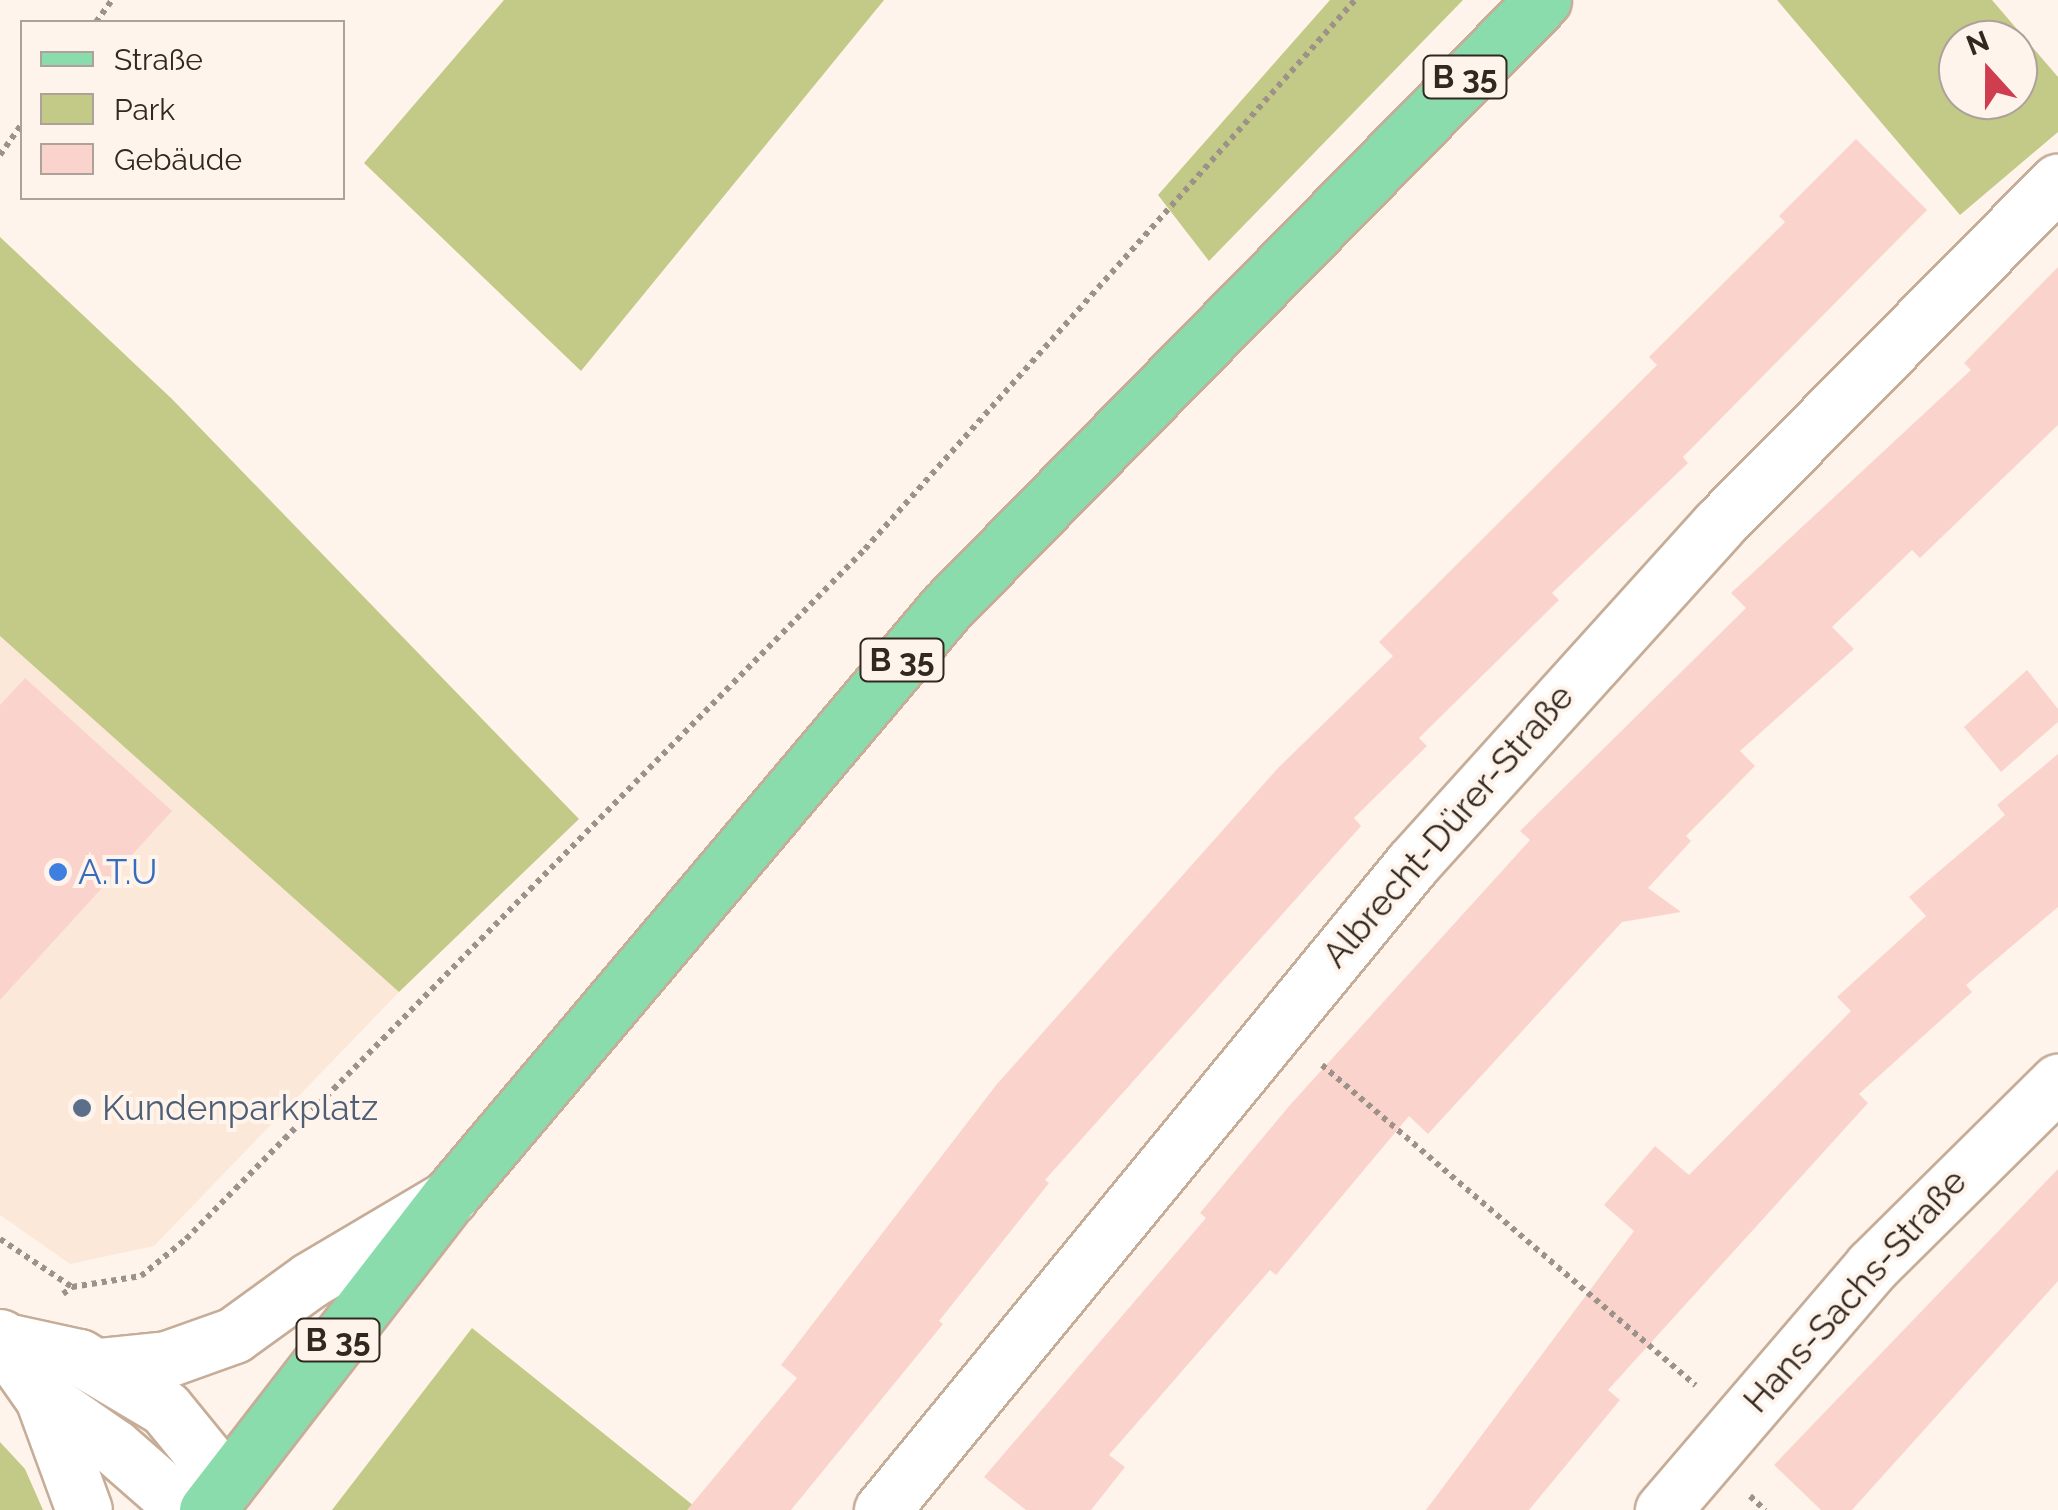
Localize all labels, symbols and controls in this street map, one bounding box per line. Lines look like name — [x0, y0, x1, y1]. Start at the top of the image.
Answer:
legend — [20, 20, 345, 200]
north arrow — [1938, 20, 2038, 120]
text: N — [1962, 24, 1994, 63]
text: Straße — [114, 42, 203, 77]
road number: B 35 — [1420, 50, 1510, 104]
text: Park — [114, 92, 175, 127]
text: Gebäude — [114, 142, 242, 177]
road number: B 35 — [857, 633, 947, 687]
street label: Albrecht-Dürer-Straße — [1314, 676, 1582, 976]
place label: A.T.U — [78, 851, 157, 893]
marker: A.T.U — [47, 861, 69, 883]
place label: Kundenparkplatz — [102, 1087, 378, 1129]
marker: Kundenparkplatz — [71, 1097, 93, 1119]
street label: Hans-Sachs-Straße — [1735, 1161, 1975, 1421]
road number: B 35 — [293, 1313, 383, 1367]

